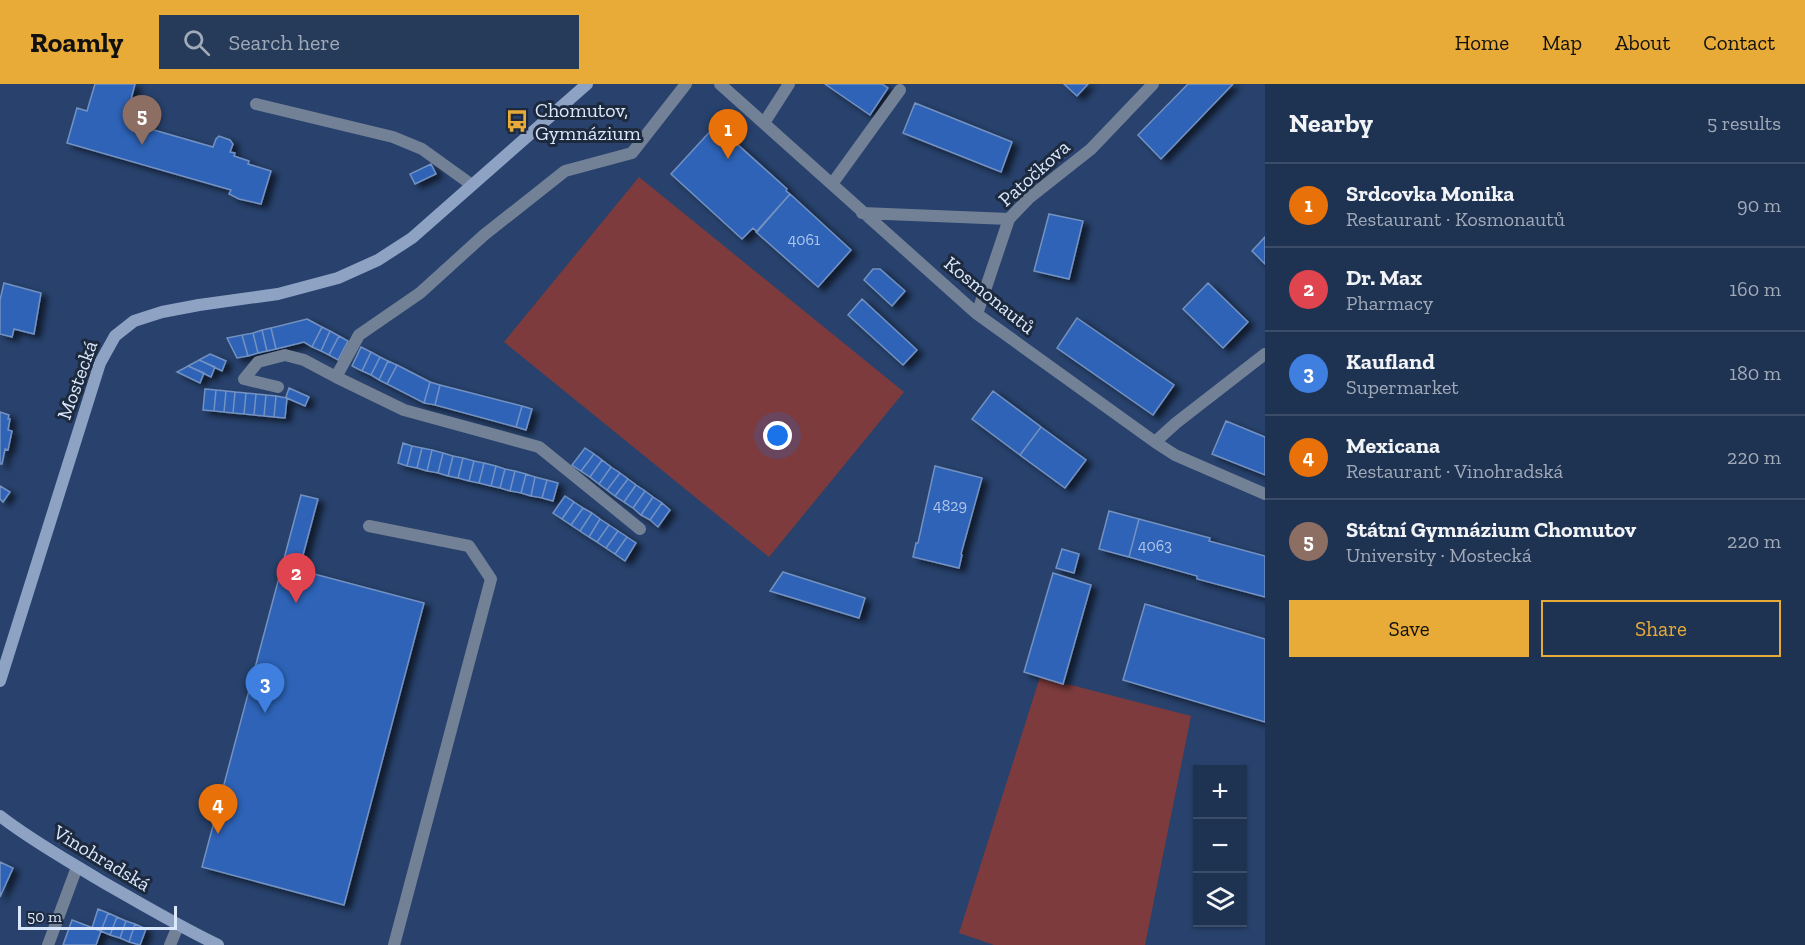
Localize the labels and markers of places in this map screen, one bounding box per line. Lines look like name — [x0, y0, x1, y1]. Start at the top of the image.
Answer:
pin: 5 — [122, 95, 162, 145]
place label: Chomutov, Gymnázium — [535, 98, 642, 145]
bus stop icon: Chomutov, Gymnázium — [504, 108, 530, 134]
pin: 1 — [708, 110, 748, 159]
pin: 2 — [276, 554, 316, 603]
pin: 3 — [246, 664, 284, 713]
pin: 4 — [198, 784, 238, 834]

